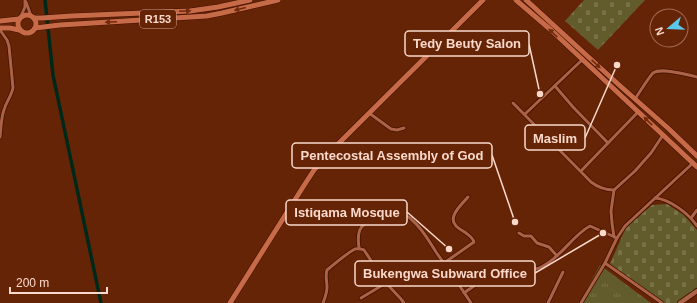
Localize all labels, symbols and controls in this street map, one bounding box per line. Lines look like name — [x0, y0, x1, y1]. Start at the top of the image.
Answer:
one-way arrow — [234, 6, 247, 12]
one-way arrow — [179, 8, 192, 14]
north arrow — [649, 8, 689, 48]
road number: R153 — [140, 10, 176, 28]
one-way arrow — [105, 18, 117, 25]
text: N — [653, 25, 667, 37]
one-way arrow — [548, 28, 558, 37]
callout: Tedy Beuty Salon — [405, 31, 529, 56]
text: Tedy Beuty Salon — [413, 36, 521, 51]
one-way arrow — [591, 60, 601, 69]
one-way arrow — [643, 117, 653, 126]
callout: Maslim — [525, 125, 585, 150]
text: Maslim — [533, 131, 577, 146]
callout: Pentecostal Assembly of God — [292, 143, 492, 168]
text: Pentecostal Assembly of God — [300, 148, 484, 163]
callout: Istiqama Mosque — [286, 200, 407, 225]
text: Istiqama Mosque — [294, 205, 400, 220]
callout: Bukengwa Subward Office — [355, 261, 535, 286]
text: Bukengwa Subward Office — [363, 266, 527, 281]
scale bar — [10, 269, 107, 295]
text: 200 m — [16, 276, 49, 290]

